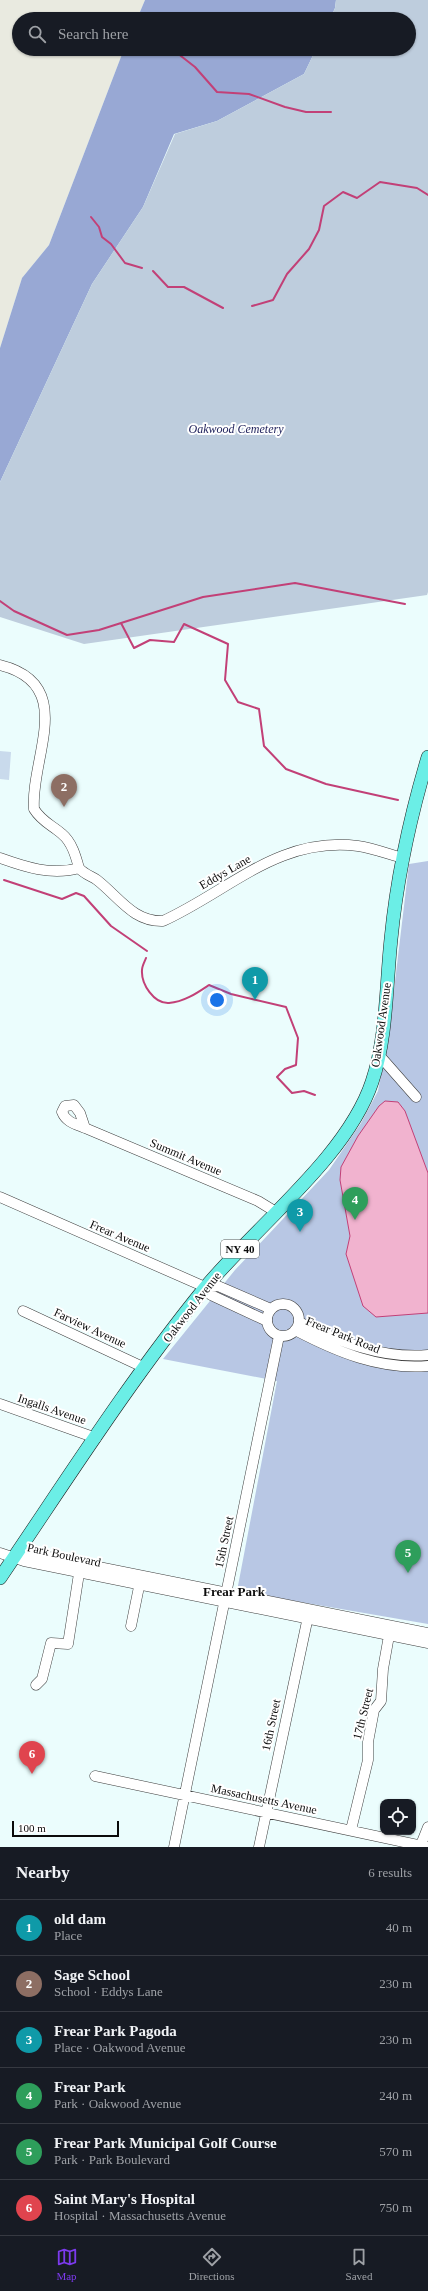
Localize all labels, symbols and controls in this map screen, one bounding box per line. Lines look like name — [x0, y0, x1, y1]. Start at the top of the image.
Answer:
search box — [12, 12, 416, 56]
icon: search — [26, 23, 48, 45]
text: Search here — [58, 26, 128, 42]
park label: Oakwood Cemetery — [189, 422, 284, 436]
pin: 2 — [51, 774, 77, 807]
street label: Eddys Lane — [197, 852, 253, 892]
pin: 1 — [242, 967, 268, 1000]
street label: Oakwood Avenue — [368, 982, 394, 1068]
your location — [207, 990, 227, 1010]
street label: Summit Avenue — [148, 1136, 224, 1178]
pin: 4 — [342, 1187, 368, 1220]
pin: 3 — [287, 1199, 313, 1232]
street label: Frear Avenue — [88, 1217, 152, 1255]
road number: NY 40 — [221, 1240, 259, 1258]
street label: Oakwood Avenue — [160, 1269, 224, 1345]
street label: Farview Avenue — [52, 1305, 128, 1351]
street label: Frear Park Road — [304, 1314, 382, 1356]
street label: Ingalls Avenue — [16, 1391, 88, 1427]
street label: 15th Street — [212, 1514, 236, 1569]
street label: Park Boulevard — [26, 1540, 102, 1570]
pin: 5 — [395, 1540, 421, 1573]
district label: Frear Park — [203, 1584, 266, 1599]
street label: 17th Street — [350, 1686, 376, 1741]
street label: 16th Street — [259, 1697, 283, 1752]
pin: 6 — [19, 1741, 45, 1774]
street label: Massachusetts Avenue — [210, 1781, 318, 1817]
map controls — [380, 1799, 416, 1835]
button: locate — [380, 1799, 416, 1835]
scale bar — [12, 1819, 119, 1838]
text: 100 m — [18, 1822, 46, 1834]
text: Nearby — [16, 1863, 70, 1882]
text: 6 results — [368, 1865, 412, 1880]
text: old dam — [54, 1911, 106, 1927]
text: 1 — [26, 1920, 32, 1935]
text: 40 m — [386, 1920, 412, 1935]
text: Place — [54, 1928, 82, 1943]
text: Sage School — [54, 1967, 130, 1983]
text: 2 — [26, 1976, 32, 1991]
text: 230 m — [379, 1976, 412, 1991]
text: School · Eddys Lane — [54, 1984, 163, 1999]
text: Frear Park Pagoda — [54, 2023, 177, 2039]
text: 3 — [26, 2032, 32, 2047]
text: 230 m — [379, 2032, 412, 2047]
text: Place · Oakwood Avenue — [54, 2040, 186, 2055]
text: Frear Park — [54, 2079, 126, 2095]
text: 4 — [26, 2088, 32, 2103]
text: 240 m — [379, 2088, 412, 2103]
text: Park · Oakwood Avenue — [54, 2096, 181, 2111]
text: Frear Park Municipal Golf Course — [54, 2135, 277, 2151]
text: 5 — [26, 2144, 32, 2159]
text: 570 m — [379, 2144, 412, 2159]
text: Park · Park Boulevard — [54, 2152, 170, 2167]
text: Saint Mary's Hospital — [54, 2191, 195, 2207]
text: 6 — [26, 2200, 32, 2215]
text: 750 m — [379, 2200, 412, 2215]
text: Hospital · Massachusetts Avenue — [54, 2208, 226, 2223]
tab: Map — [56, 2246, 78, 2282]
tab: Directions — [189, 2246, 234, 2282]
tab: Saved — [346, 2246, 372, 2282]

